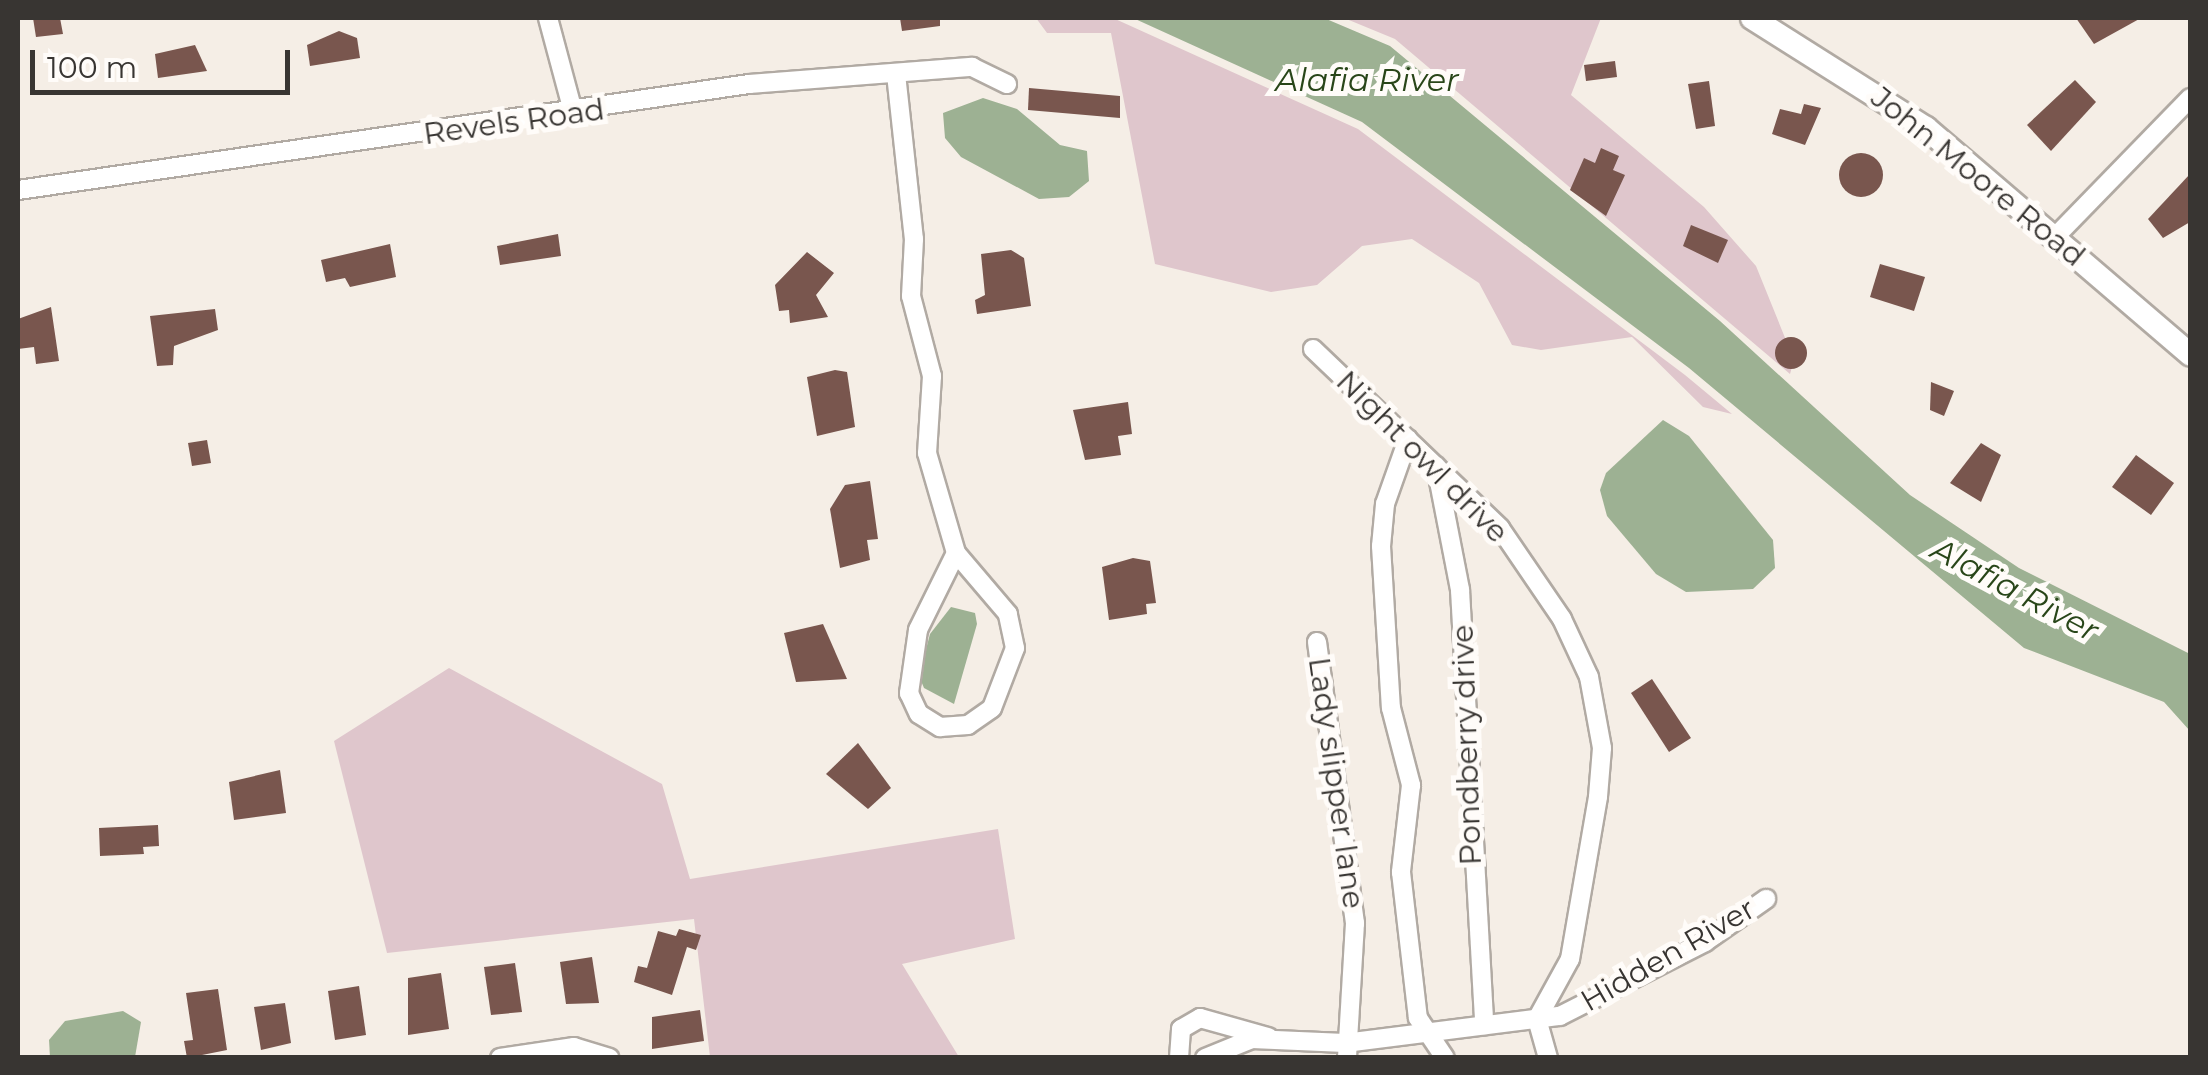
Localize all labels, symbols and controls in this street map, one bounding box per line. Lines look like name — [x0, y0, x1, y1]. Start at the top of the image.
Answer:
scale bar — [35, 30, 295, 92]
text: 100 m — [47, 49, 137, 86]
water label: Alafia River — [1275, 61, 1459, 99]
street label: John Moore Road — [1864, 80, 2092, 274]
street label: Revels Road — [421, 91, 607, 153]
street label: Night owl drive — [1329, 364, 1515, 550]
water label: Alafia River — [1925, 530, 2105, 650]
street label: Pondberry drive — [1445, 624, 1489, 866]
street label: Lady slipper lane — [1301, 655, 1371, 911]
street label: Hidden River — [1575, 891, 1761, 1019]

